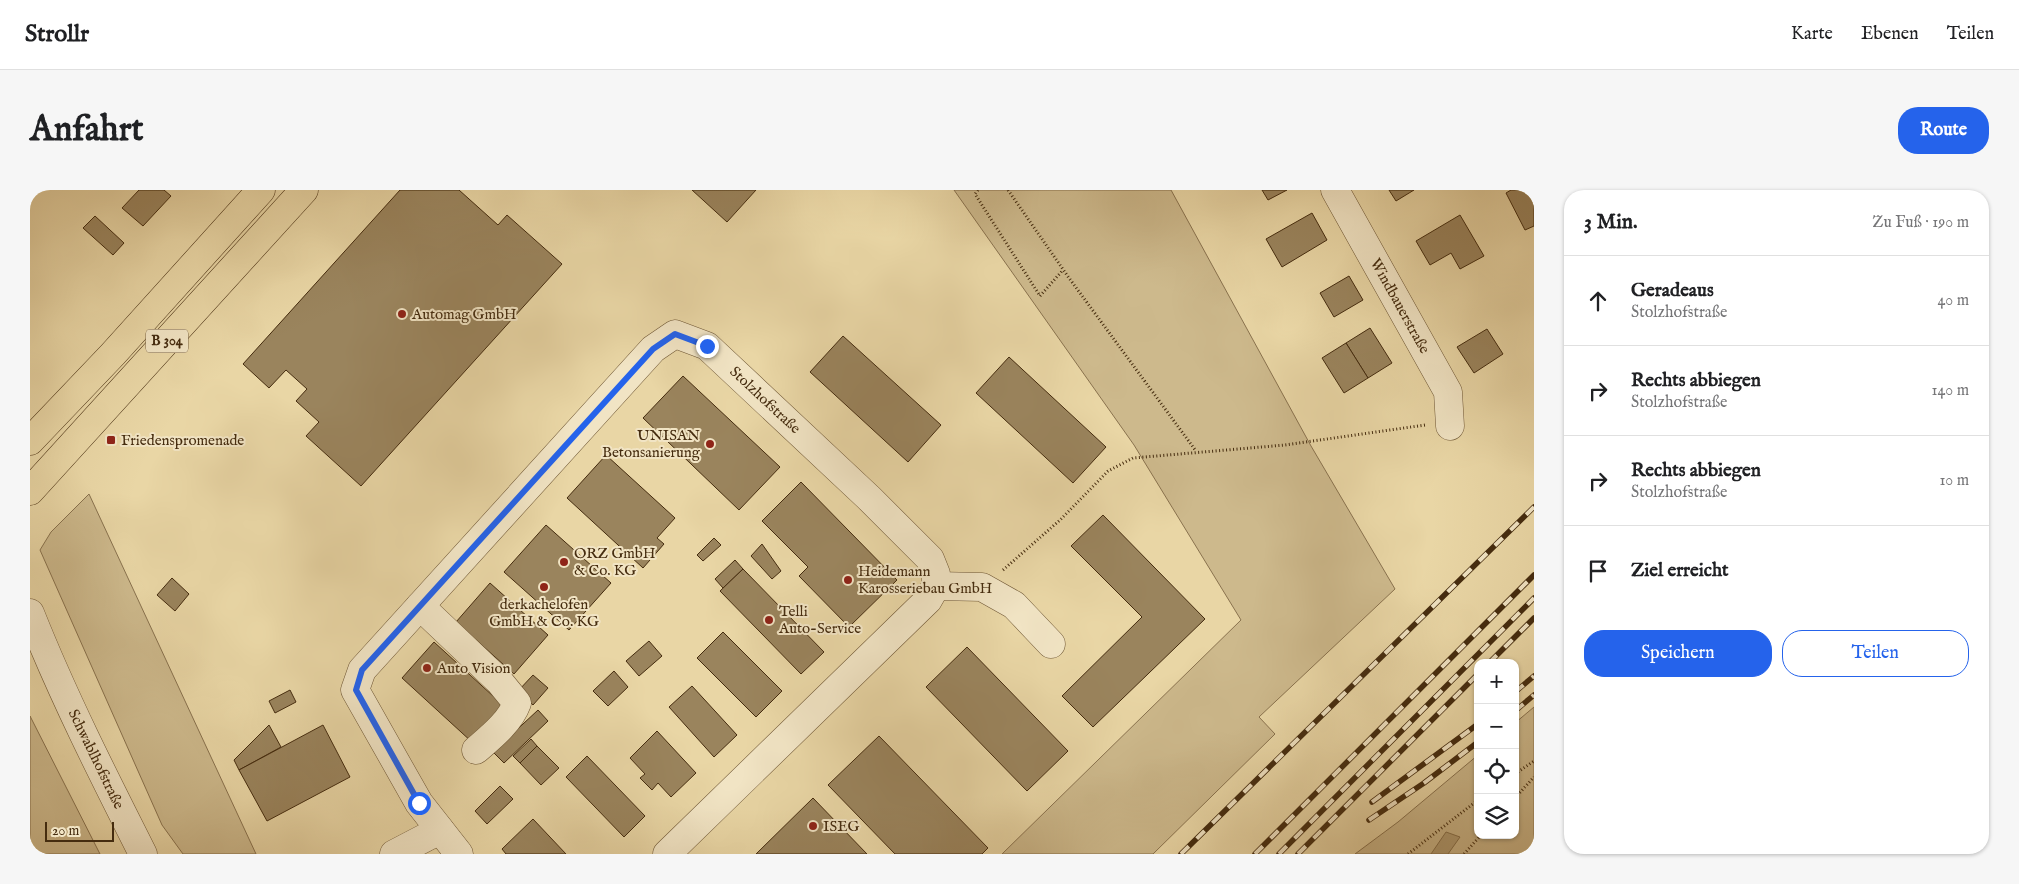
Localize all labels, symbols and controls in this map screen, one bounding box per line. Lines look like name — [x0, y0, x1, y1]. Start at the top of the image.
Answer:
text: Strollr — [25, 19, 89, 50]
text: Karte — [1791, 23, 1833, 46]
text: Ebenen — [1861, 23, 1919, 46]
text: Teilen — [1947, 23, 1994, 46]
button: Route — [1898, 107, 1989, 154]
text: Anfahrt — [30, 108, 144, 153]
text: 3 Min. — [1584, 209, 1637, 236]
text: Zu Fuß · 190 m — [1872, 213, 1969, 233]
street label: Windbauerstraße — [1366, 255, 1434, 357]
text: Geradeaus — [1631, 279, 1714, 303]
icon: ahead — [1584, 287, 1612, 315]
text: 40 m — [1937, 291, 1969, 311]
text: Stolzhofstraße — [1631, 303, 1727, 323]
place label: Automag GmbH — [411, 305, 517, 324]
marker: Automag GmbH — [396, 308, 408, 320]
road number: B 304 — [146, 330, 188, 352]
route end — [696, 335, 719, 358]
street label: Stolzhofstraße — [725, 362, 805, 438]
text: Rechts abbiegen — [1631, 369, 1761, 393]
icon: right — [1584, 377, 1612, 405]
text: 140 m — [1931, 381, 1969, 401]
text: Stolzhofstraße — [1631, 393, 1727, 413]
place label: UNISAN Betonsanierung — [602, 426, 701, 462]
place label: Friedenspromenade — [121, 431, 244, 450]
marker: Friedenspromenade — [105, 434, 117, 446]
marker: UNISAN Betonsanierung — [704, 438, 716, 450]
text: Rechts abbiegen — [1631, 459, 1761, 483]
icon: right — [1584, 467, 1612, 495]
text: 10 m — [1939, 471, 1969, 491]
text: Stolzhofstraße — [1631, 483, 1727, 503]
place label: ORZ GmbH & Co. KG — [574, 544, 656, 580]
marker: ORZ GmbH & Co. KG — [558, 556, 570, 568]
icon: arrive — [1584, 557, 1612, 585]
text: Ziel erreicht — [1631, 559, 1729, 583]
place label: Heidemann Karosseriebau GmbH — [858, 562, 992, 598]
marker: Heidemann Karosseriebau GmbH — [842, 574, 854, 586]
marker: derkachelofen GmbH & Co. KG — [538, 581, 550, 593]
place label: derkachelofen GmbH & Co. KG — [489, 595, 599, 631]
place label: Telli Auto-Service — [778, 602, 861, 638]
marker: Telli Auto-Service — [763, 614, 775, 626]
button: Speichern — [1584, 630, 1772, 677]
button: Teilen — [1782, 630, 1969, 677]
place label: Auto Vision — [436, 659, 510, 678]
map controls — [1474, 659, 1519, 839]
button: + — [1474, 659, 1519, 704]
marker: Auto Vision — [421, 662, 433, 674]
button: − — [1474, 704, 1519, 749]
street label: Schwablhofstraße — [64, 706, 128, 812]
button: locate — [1474, 749, 1519, 794]
route start — [408, 792, 431, 815]
button: layers — [1474, 794, 1519, 839]
place label: ISEG — [823, 817, 860, 836]
scale bar — [45, 819, 114, 842]
marker: ISEG — [807, 820, 819, 832]
text: 20 m — [52, 822, 79, 840]

